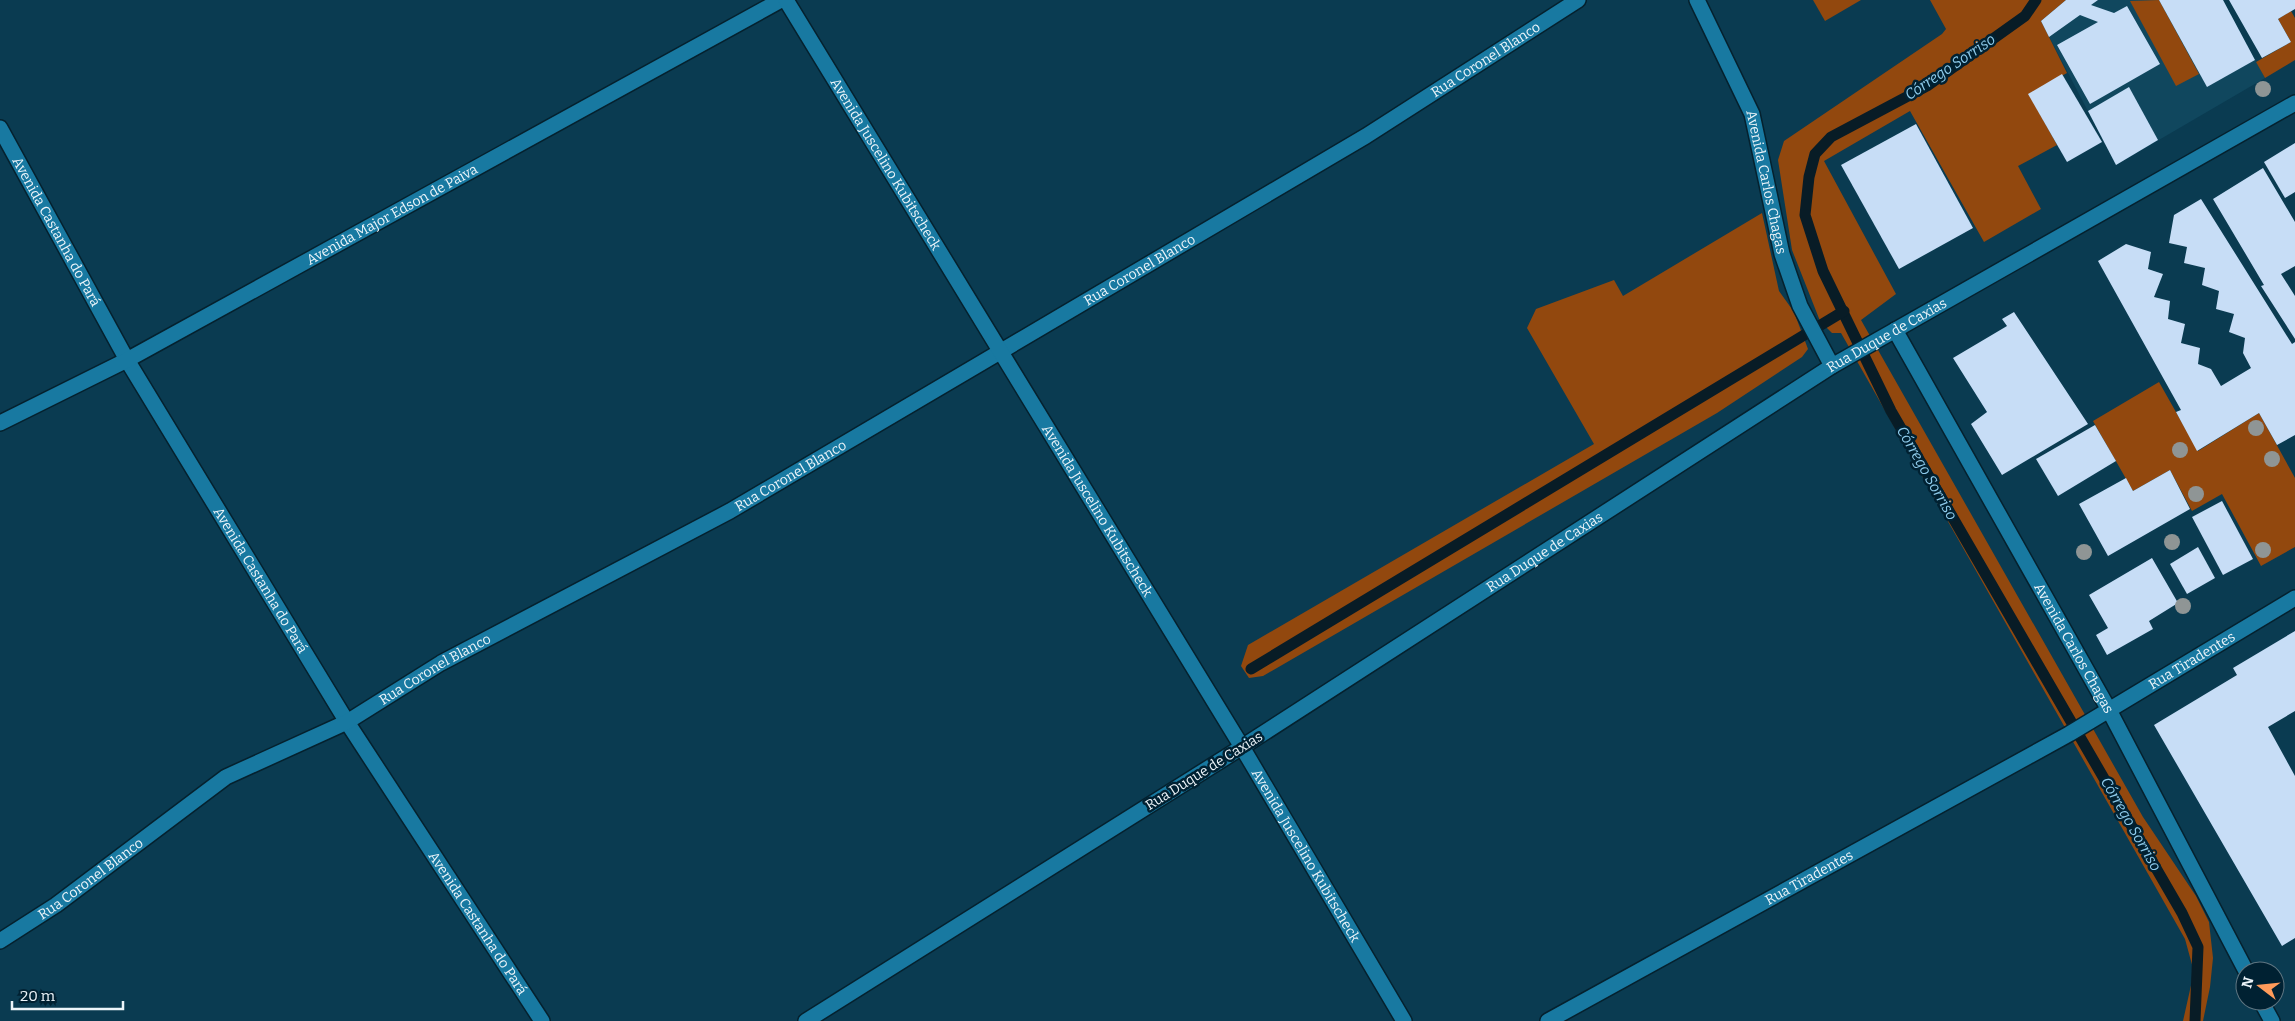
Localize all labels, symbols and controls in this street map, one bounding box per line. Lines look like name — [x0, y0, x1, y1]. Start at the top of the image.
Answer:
street label: Rua Coronel Blanco — [1428, 18, 1543, 101]
water label: Córrego Sorriso — [1901, 30, 1999, 104]
street label: Avenida Juscelino Kubitscheck — [827, 75, 945, 253]
street label: Avenida Carlos Chagas — [1743, 108, 1790, 255]
street label: Avenida Castanha do Pará — [9, 154, 105, 309]
street label: Avenida Major Edson de Paiva — [303, 160, 481, 268]
street label: Rua Coronel Blanco — [1081, 230, 1198, 309]
street label: Rua Duque de Caxias — [1823, 294, 1949, 376]
street label: Avenida Juscelino Kubitscheck — [1039, 421, 1157, 600]
water label: Córrego Sorriso — [1893, 423, 1961, 523]
street label: Rua Coronel Blanco — [732, 436, 849, 515]
street label: Avenida Castanha do Pará — [210, 504, 312, 656]
street label: Rua Duque de Caxias — [1483, 508, 1606, 596]
street label: Avenida Carlos Chagas — [2031, 580, 2118, 716]
street label: Rua Tiradentes — [2145, 628, 2238, 693]
street label: Rua Coronel Blanco — [376, 630, 494, 708]
street label: Rua Duque de Caxias — [1142, 728, 1266, 814]
street label: Avenida Juscelino Kubitscheck — [1248, 766, 1364, 945]
water label: Córrego Sorriso — [2097, 774, 2165, 874]
street label: Rua Coronel Blanco — [35, 834, 146, 923]
street label: Rua Tiradentes — [1762, 846, 1856, 908]
street label: Avenida Castanha do Pará — [425, 848, 531, 998]
north arrow — [2235, 961, 2285, 1011]
text: N — [2238, 975, 2258, 990]
scale bar — [12, 978, 124, 1010]
text: 20 m — [20, 987, 56, 1005]

